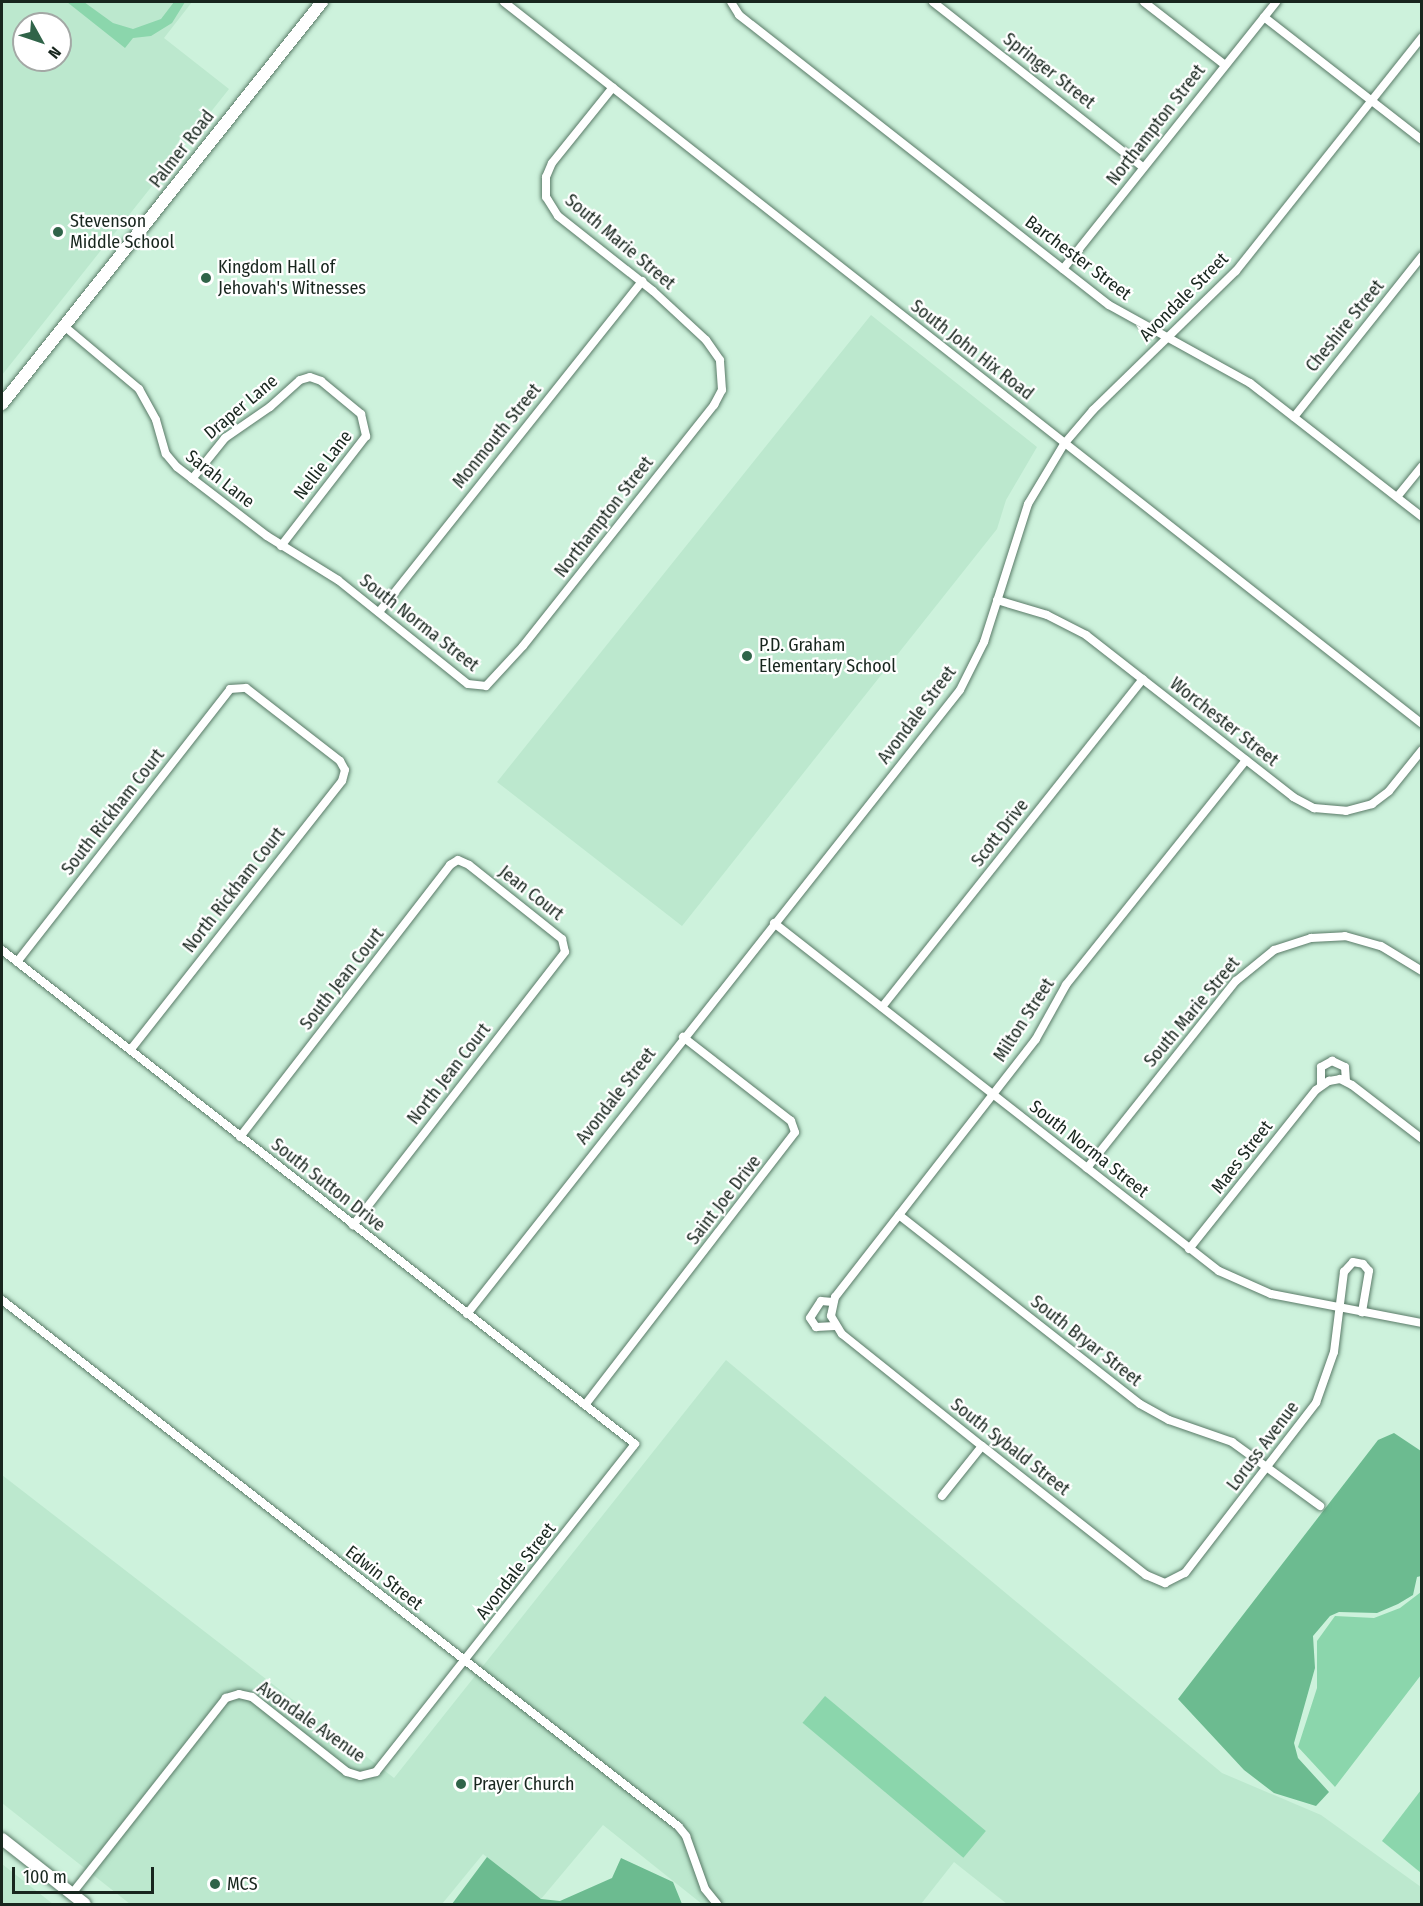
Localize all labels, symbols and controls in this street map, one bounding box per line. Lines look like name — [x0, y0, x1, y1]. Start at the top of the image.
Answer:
north arrow — [12, 12, 72, 72]
street label: Springer Street — [999, 28, 1099, 114]
text: N — [44, 43, 65, 62]
street label: Northampton Street — [1102, 60, 1210, 190]
street label: Palmer Road — [145, 106, 219, 192]
street label: South Marie Street — [560, 190, 680, 294]
place label: Stevenson Middle School — [70, 211, 174, 254]
street label: Barchester Street — [1021, 211, 1135, 305]
marker: Stevenson Middle School — [51, 225, 65, 239]
street label: Avondale Street — [1135, 248, 1233, 346]
place label: Kingdom Hall of Jehovah's Witnesses — [218, 257, 366, 300]
marker: Kingdom Hall of Jehovah's Witnesses — [199, 271, 213, 285]
street label: Cheshire Street — [1301, 276, 1389, 376]
street label: South John Hix Road — [906, 295, 1038, 405]
street label: Draper Lane — [200, 370, 282, 444]
street label: Monmouth Street — [448, 379, 546, 493]
street label: Nellie Lane — [289, 426, 357, 504]
street label: Sarah Lane — [181, 446, 259, 512]
street label: Northampton Street — [550, 452, 658, 582]
street label: South Norma Street — [355, 570, 483, 676]
place label: P.D. Graham Elementary School — [759, 635, 896, 678]
marker: P.D. Graham Elementary School — [740, 649, 754, 663]
street label: Avondale Street — [873, 662, 961, 768]
street label: Worchester Street — [1166, 673, 1282, 771]
street label: South Rickham Court — [57, 745, 169, 879]
street label: Scott Drive — [967, 795, 1033, 871]
street label: North Rickham Court — [178, 823, 290, 957]
street label: Jean Court — [494, 861, 568, 925]
street label: South Jean Court — [295, 924, 389, 1034]
street label: South Marie Street — [1140, 952, 1244, 1072]
street label: Milton Street — [989, 974, 1059, 1066]
street label: North Jean Court — [403, 1019, 495, 1129]
street label: Avondale Street — [572, 1043, 660, 1149]
street label: South Norma Street — [1025, 1096, 1153, 1202]
street label: Maes Street — [1207, 1116, 1277, 1198]
street label: South Sutton Drive — [267, 1134, 389, 1236]
street label: Saint Joe Drive — [682, 1151, 766, 1249]
street label: South Bryar Street — [1026, 1291, 1146, 1391]
street label: South Sybald Street — [946, 1394, 1074, 1500]
street label: Loruss Avenue — [1222, 1397, 1304, 1495]
street label: Avondale Street — [472, 1518, 560, 1624]
street label: Edwin Street — [341, 1541, 427, 1615]
street label: Avondale Avenue — [253, 1677, 369, 1767]
place label: Prayer Church — [473, 1773, 575, 1795]
marker: Prayer Church — [454, 1777, 468, 1791]
scale bar — [15, 1855, 158, 1893]
text: 100 m — [23, 1866, 67, 1888]
place label: MCS — [227, 1873, 258, 1895]
marker: MCS — [208, 1877, 222, 1891]

